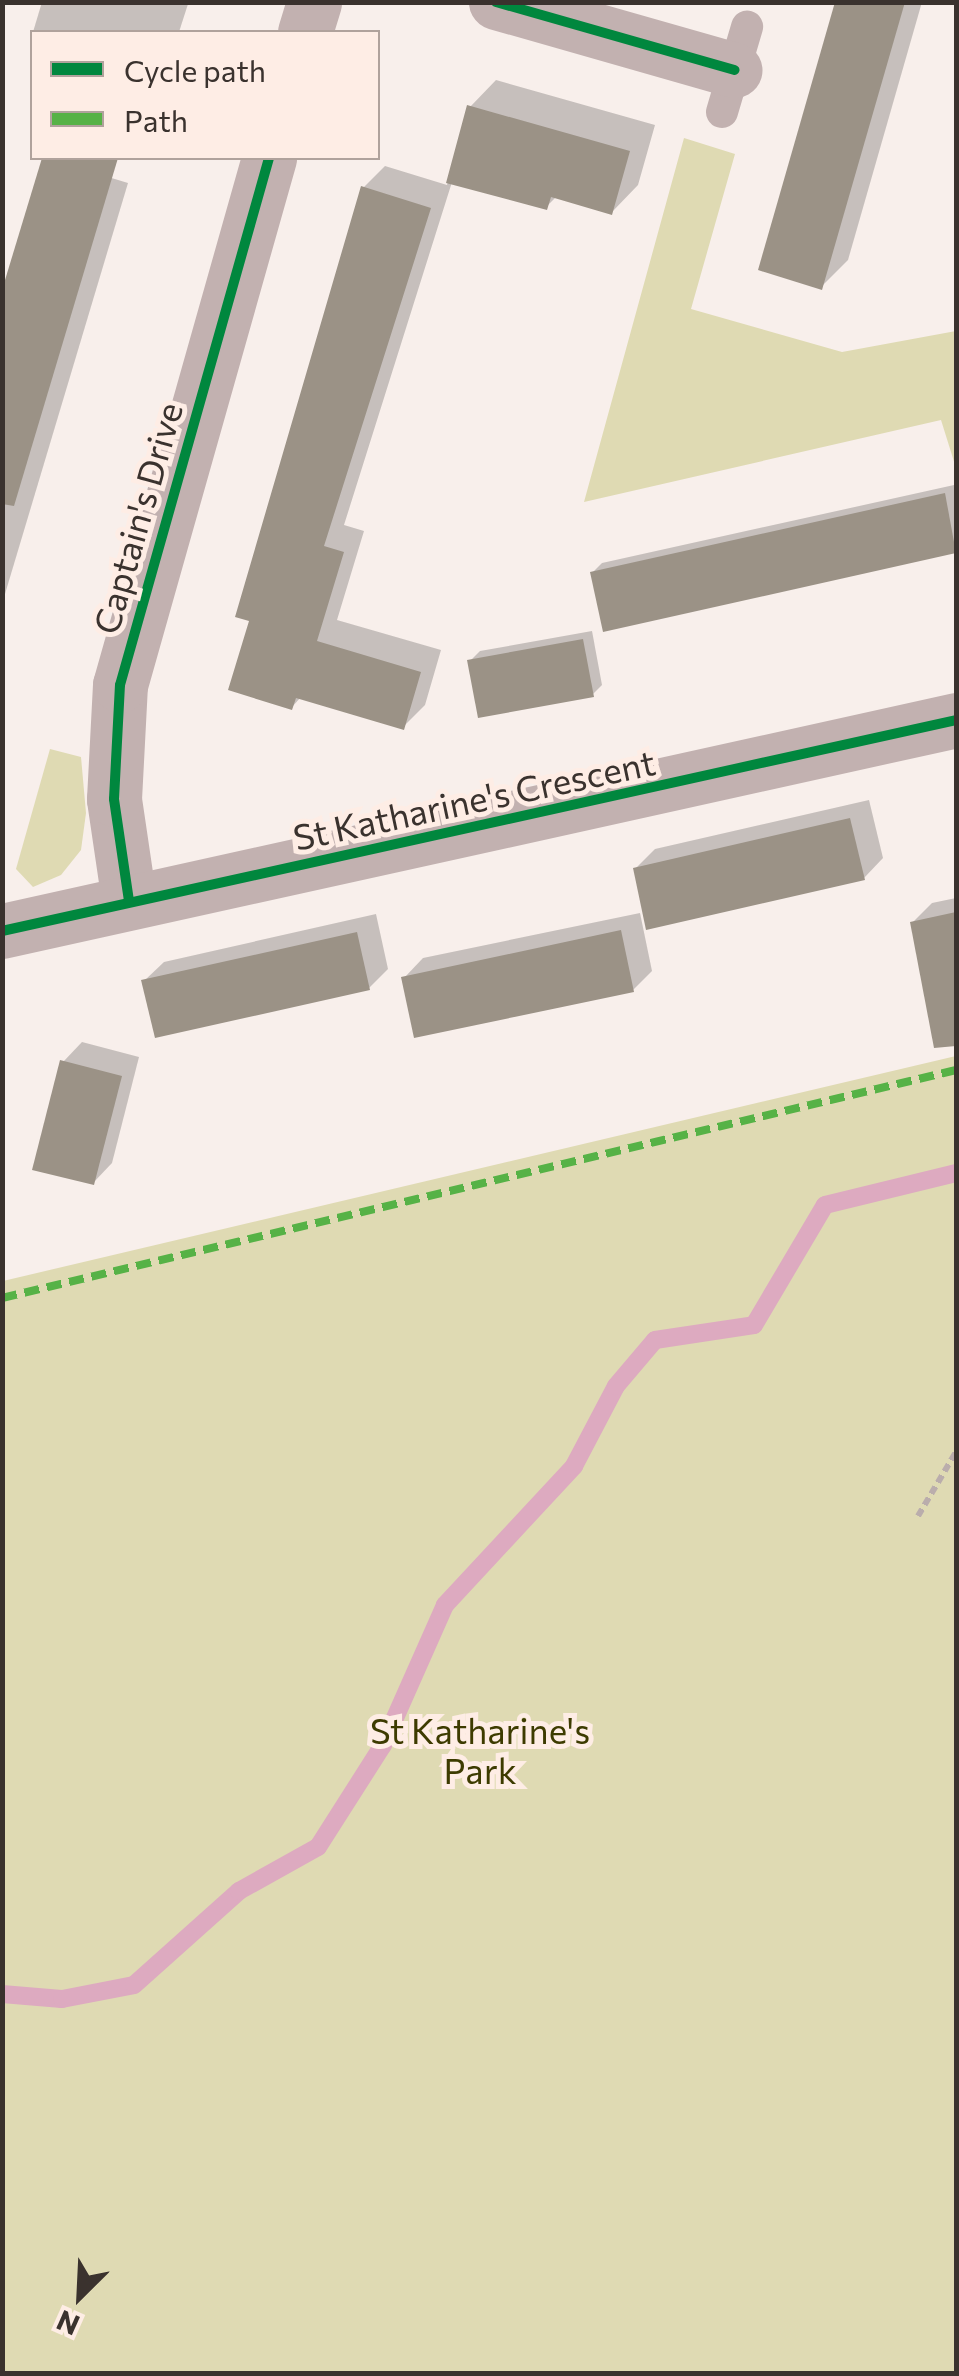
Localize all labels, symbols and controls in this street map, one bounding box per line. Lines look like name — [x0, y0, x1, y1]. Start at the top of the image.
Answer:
legend — [30, 30, 380, 160]
text: Cycle path — [124, 51, 266, 88]
text: Path — [124, 101, 188, 138]
street label: Captain's Drive — [84, 397, 190, 639]
street label: St Katharine's Crescent — [289, 740, 659, 858]
park label: St Katharine's Park — [370, 1709, 590, 1791]
north arrow — [30, 2246, 130, 2346]
text: N — [51, 2304, 84, 2343]

